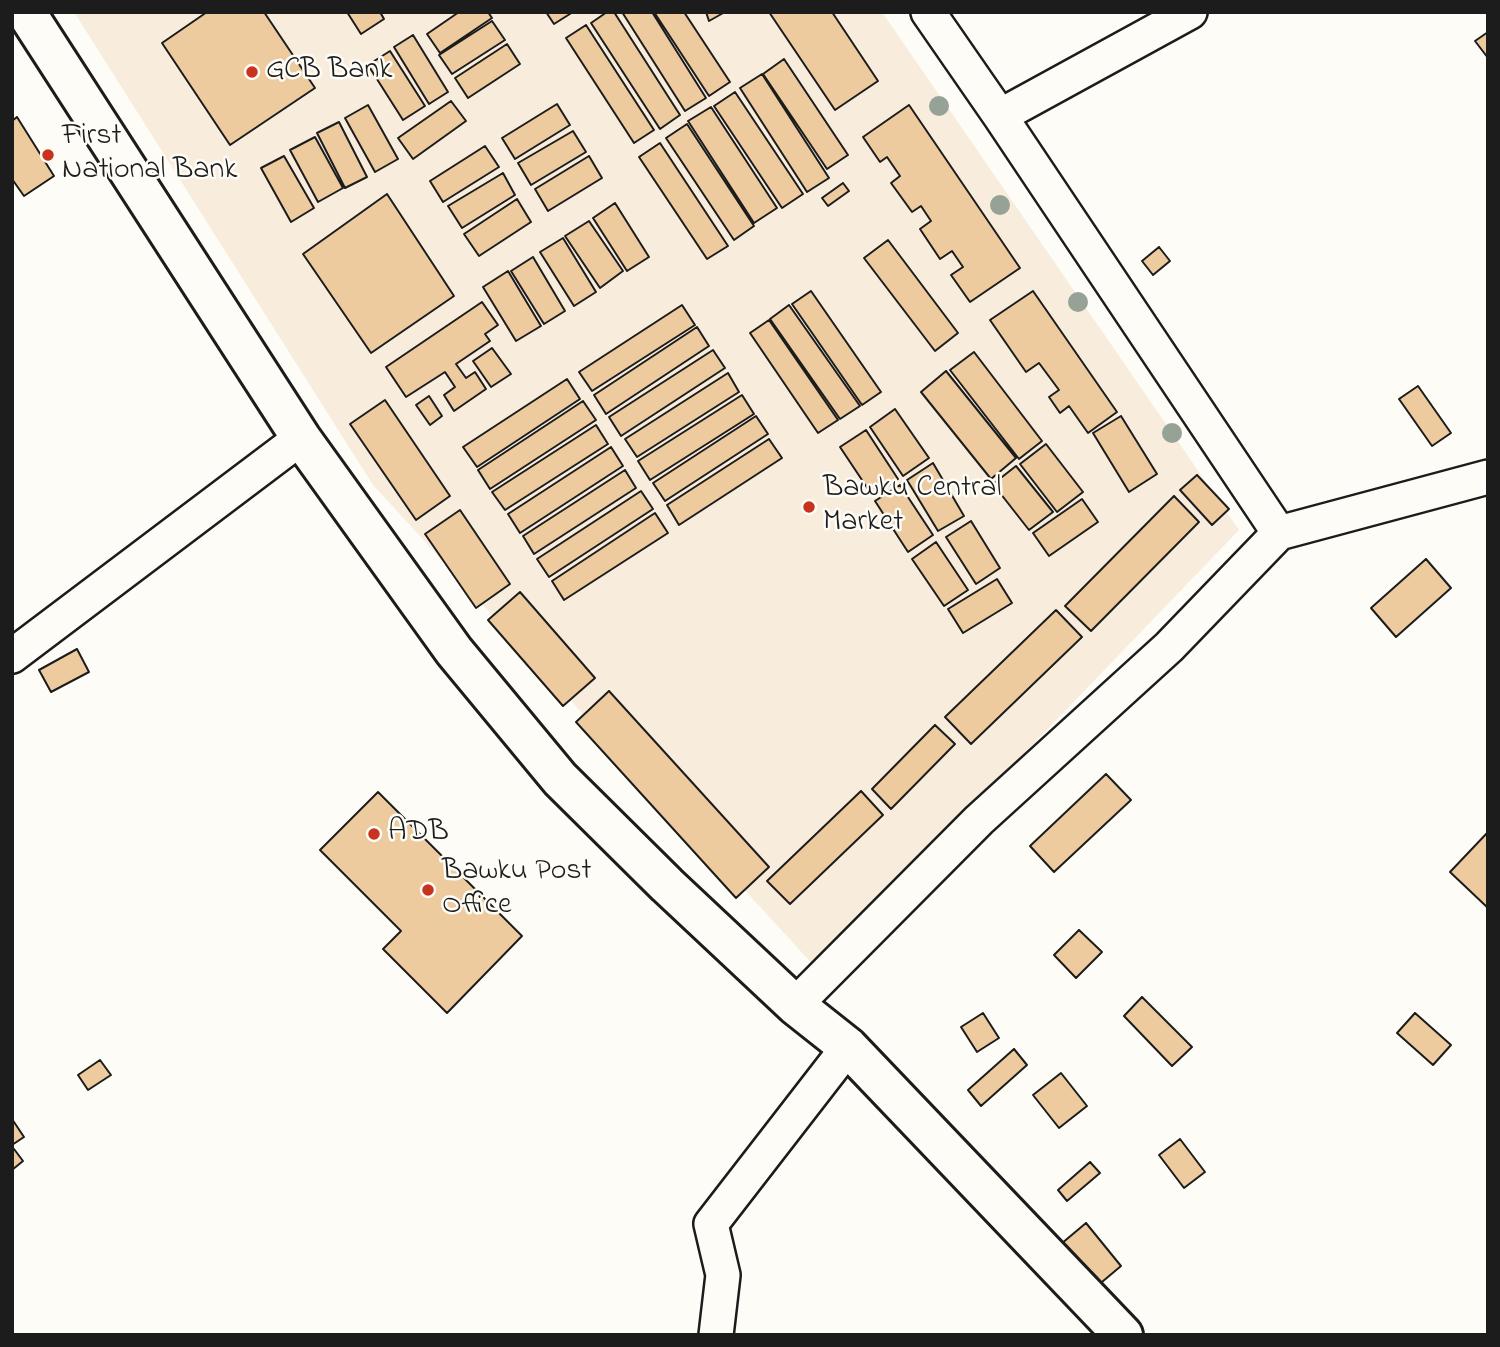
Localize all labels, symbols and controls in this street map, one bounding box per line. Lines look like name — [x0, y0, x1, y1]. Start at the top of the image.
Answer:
place label: GCB Bank — [266, 54, 392, 90]
marker: GCB Bank — [244, 64, 260, 80]
place label: First National Bank — [62, 120, 237, 190]
marker: First National Bank — [40, 147, 56, 163]
place label: Bawku Central Market — [823, 472, 1001, 542]
marker: Bawku Central Market — [801, 499, 817, 515]
place label: ADB — [388, 816, 449, 852]
marker: ADB — [366, 826, 382, 842]
place label: Bawku Post Office — [442, 855, 592, 925]
marker: Bawku Post Office — [420, 882, 436, 898]

